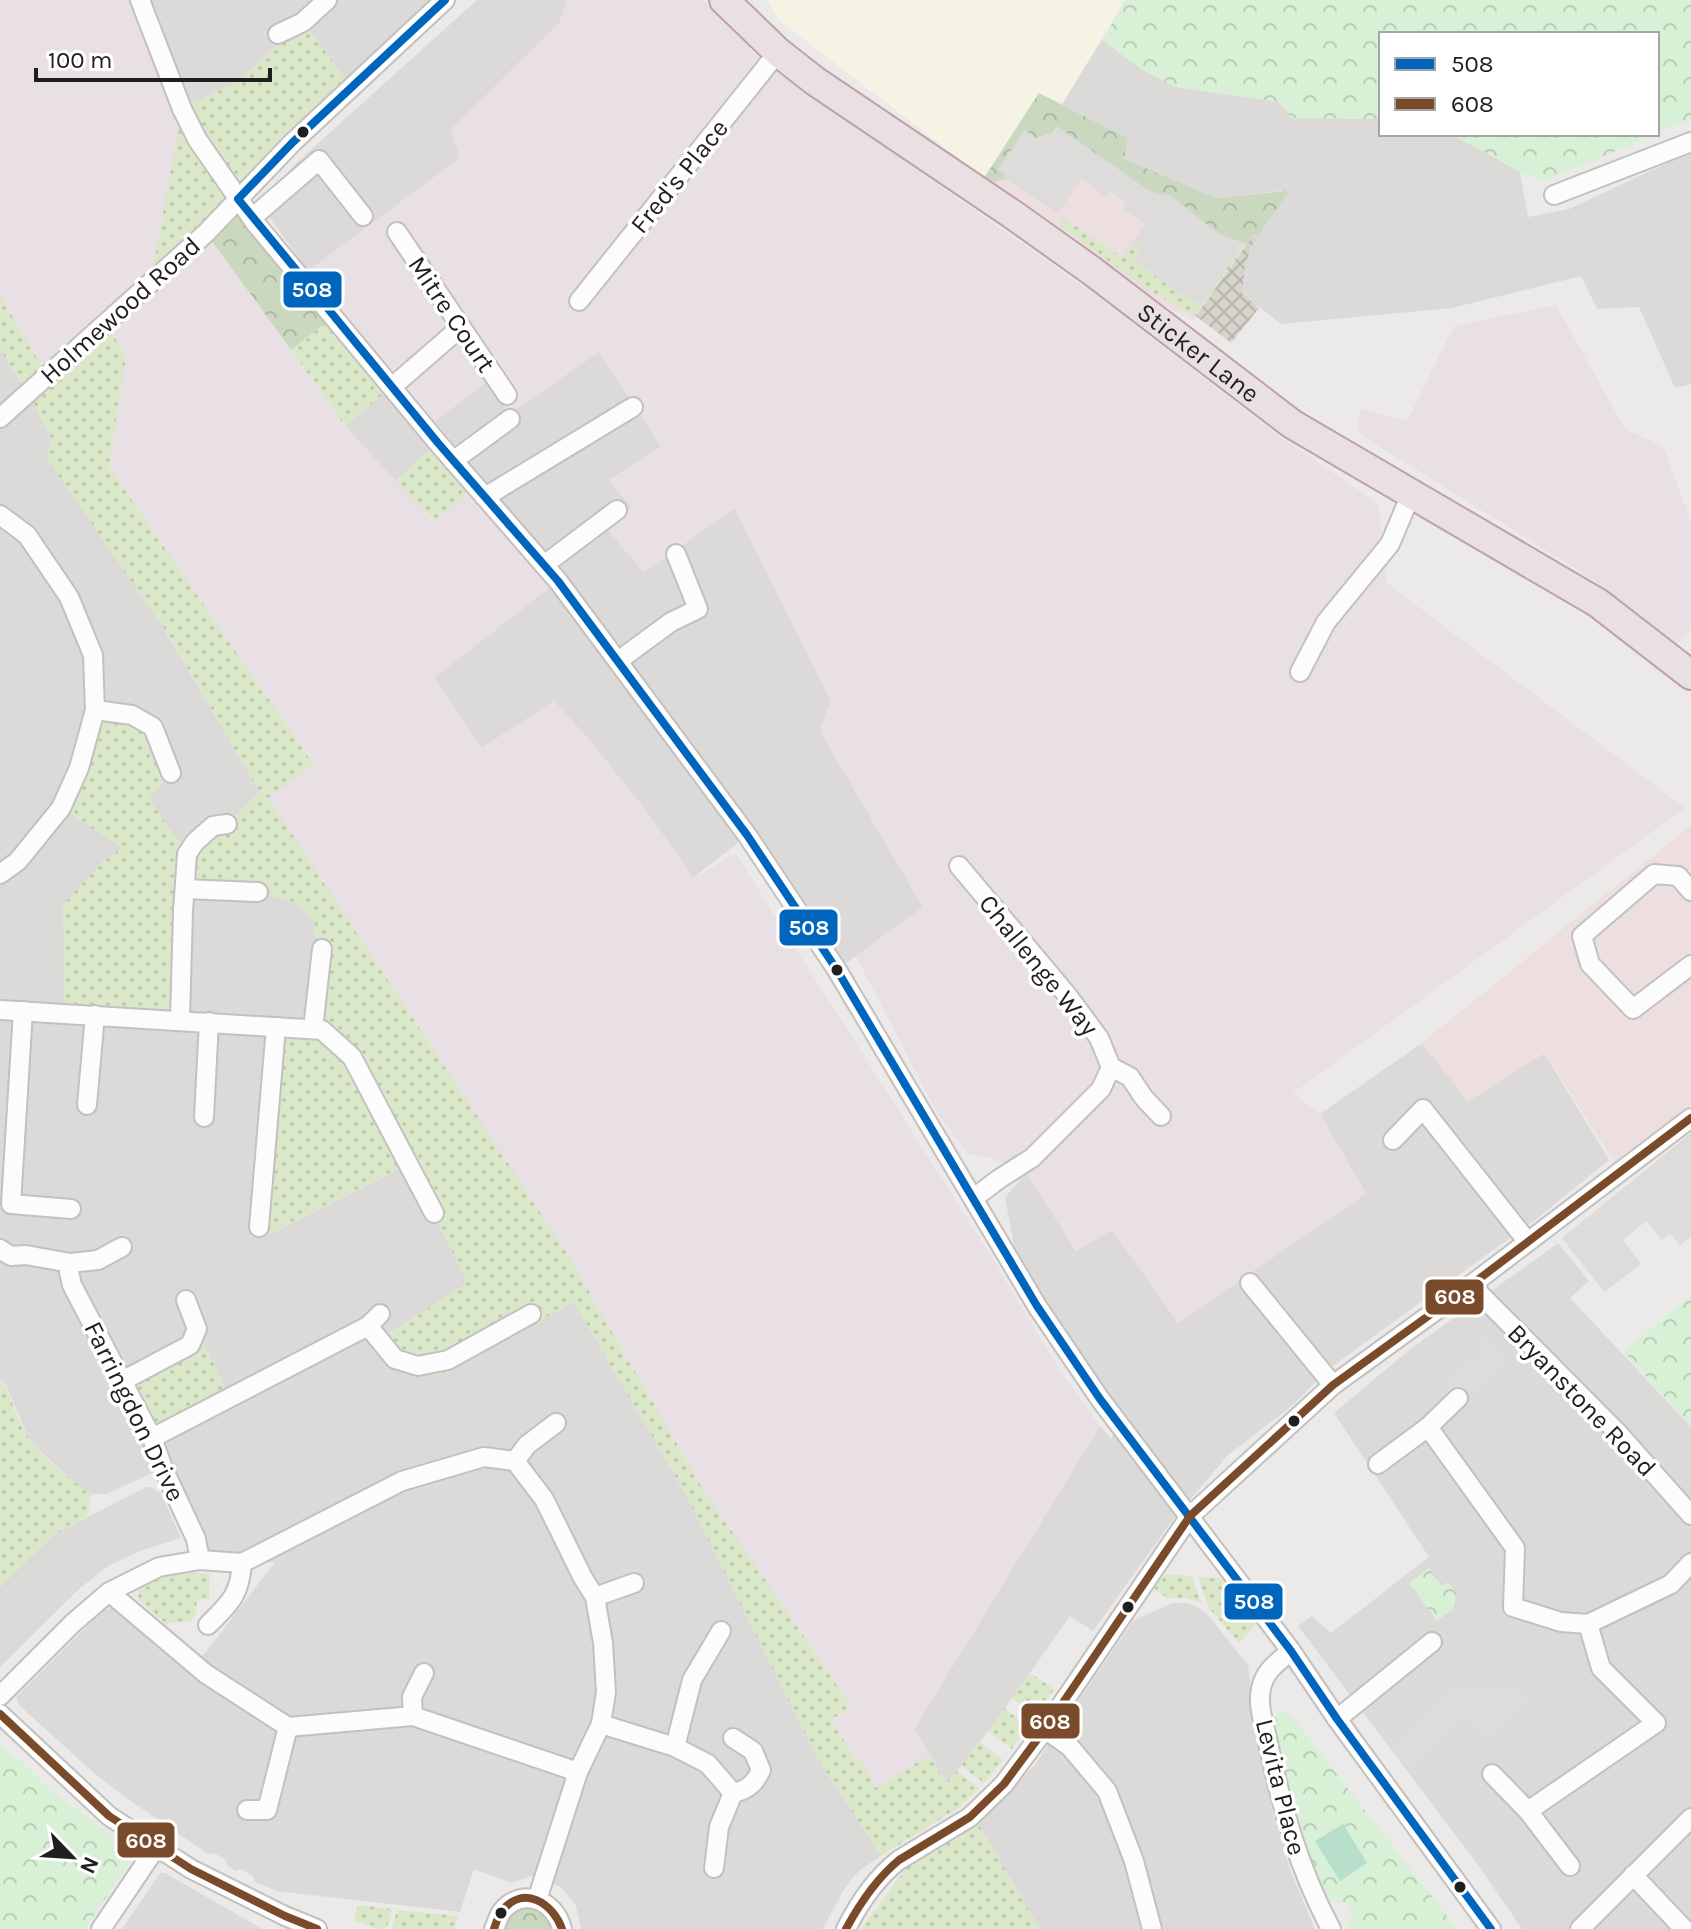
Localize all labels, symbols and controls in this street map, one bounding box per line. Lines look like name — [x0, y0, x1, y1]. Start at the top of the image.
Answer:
scale bar — [36, 32, 270, 82]
legend — [1379, 32, 1659, 136]
text: 100 m — [48, 46, 113, 74]
text: 508 — [1451, 50, 1494, 78]
text: 608 — [1451, 90, 1494, 118]
street label: Fred's Place — [624, 113, 735, 240]
unlabelled marker — [295, 124, 311, 140]
street label: Holmewood Road — [34, 230, 207, 391]
street label: Mitre Court — [401, 250, 502, 378]
line badge: 508 — [282, 270, 343, 309]
text: 508 — [292, 277, 332, 303]
street label: Sticker Lane — [1131, 296, 1266, 409]
street label: Challenge Way — [972, 889, 1105, 1042]
line badge: 508 — [778, 908, 839, 947]
text: 508 — [789, 915, 829, 941]
unlabelled marker — [829, 962, 845, 978]
line badge: 608 — [1424, 1278, 1485, 1316]
text: 608 — [1434, 1284, 1476, 1310]
street label: Farringdon Drive — [78, 1316, 192, 1506]
street label: Bryanstone Road — [1501, 1318, 1662, 1483]
unlabelled marker — [1286, 1413, 1302, 1429]
line badge: 508 — [1223, 1582, 1284, 1621]
text: 508 — [1234, 1589, 1274, 1615]
unlabelled marker — [1120, 1599, 1136, 1615]
line badge: 608 — [1020, 1702, 1081, 1740]
text: 608 — [1029, 1709, 1071, 1735]
street label: Levita Place — [1249, 1716, 1312, 1858]
north arrow — [32, 1817, 112, 1897]
line badge: 608 — [116, 1821, 176, 1859]
text: 608 — [125, 1828, 167, 1854]
text: N — [74, 1852, 104, 1878]
unlabelled marker — [1452, 1879, 1468, 1895]
unlabelled marker — [493, 1905, 509, 1921]

